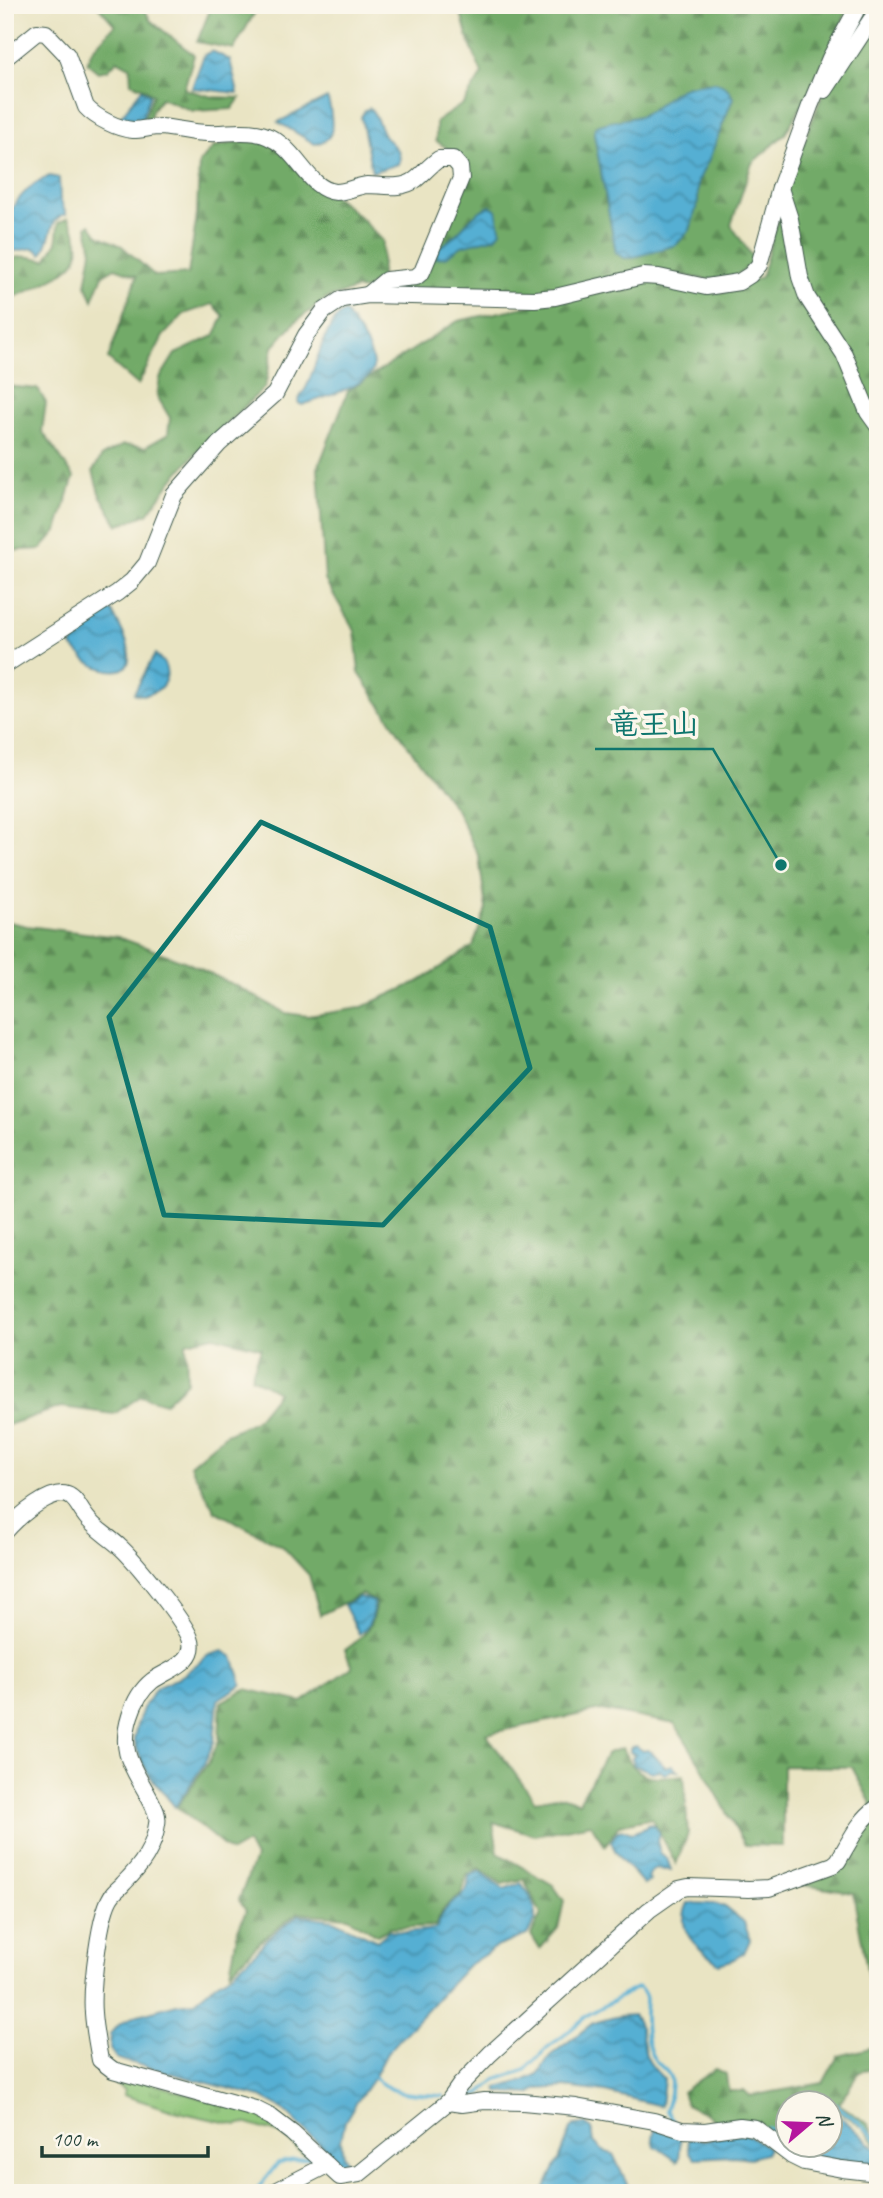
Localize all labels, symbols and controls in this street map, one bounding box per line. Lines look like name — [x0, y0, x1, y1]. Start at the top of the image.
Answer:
callout: 竜王山 — [595, 698, 713, 749]
text: 竜王山 — [609, 705, 699, 743]
north arrow — [774, 2090, 844, 2160]
text: N — [811, 2109, 838, 2131]
scale bar — [42, 2114, 208, 2158]
text: 100 m — [52, 2126, 99, 2152]

